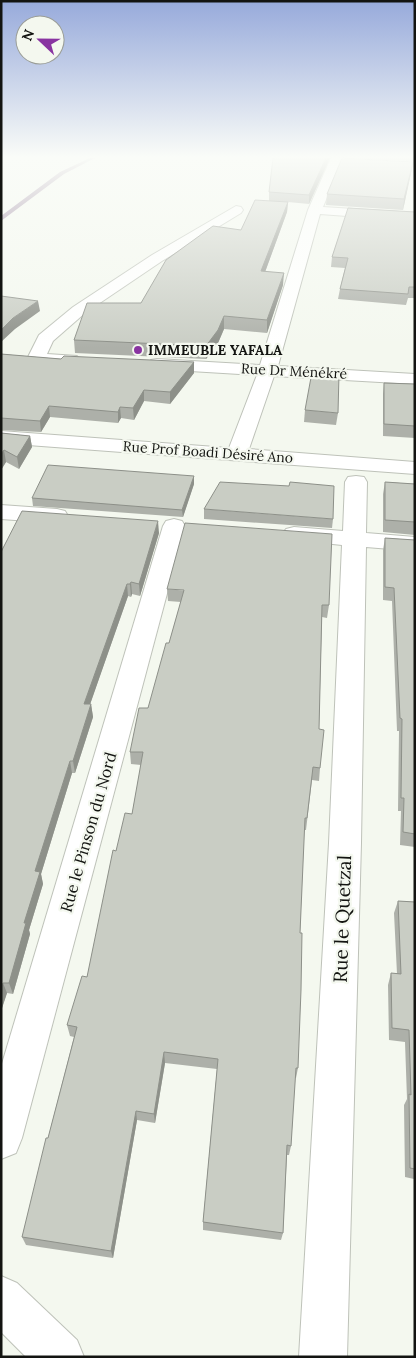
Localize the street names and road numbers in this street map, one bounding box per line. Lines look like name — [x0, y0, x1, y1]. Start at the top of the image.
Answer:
street label: Rue Dr Ménékré — [241, 359, 348, 383]
street label: Rue Prof Boadi Désiré Ano — [122, 437, 294, 467]
street label: Rue le Pinson du Nord — [56, 749, 121, 914]
street label: Rue le Quetzal — [328, 855, 356, 983]

